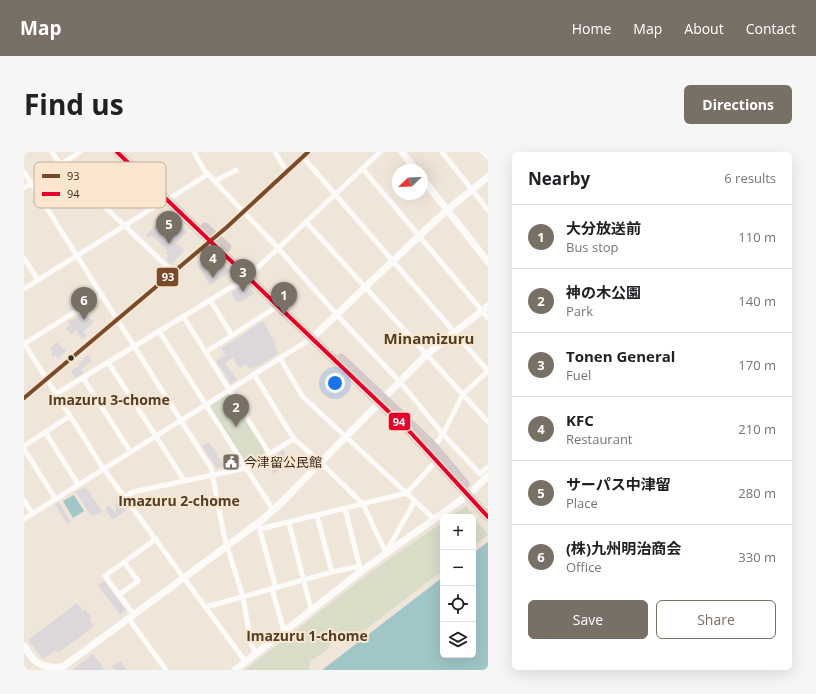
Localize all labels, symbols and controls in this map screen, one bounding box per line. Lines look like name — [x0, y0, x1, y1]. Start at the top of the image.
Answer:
text: Map — [20, 15, 61, 41]
text: Home — [572, 19, 611, 38]
text: Map — [633, 19, 662, 38]
text: About — [684, 19, 724, 38]
text: Contact — [746, 19, 796, 38]
text: Find us — [24, 85, 124, 123]
button: Directions — [684, 85, 792, 124]
legend — [34, 162, 166, 208]
north arrow — [392, 164, 428, 200]
text: Nearby — [528, 167, 590, 190]
text: 93 — [67, 168, 80, 183]
text: 6 results — [724, 169, 776, 187]
text: 94 — [67, 186, 80, 201]
pin: 5 — [156, 211, 182, 244]
text: 大分放送前 — [566, 218, 641, 238]
text: 1 — [537, 228, 545, 246]
text: 110 m — [738, 228, 776, 246]
text: Bus stop — [566, 238, 619, 256]
pin: 4 — [200, 245, 226, 278]
pin: 3 — [230, 259, 256, 292]
line badge: 93 — [156, 267, 179, 287]
text: 93 — [162, 269, 174, 284]
pin: 1 — [271, 282, 297, 315]
text: 神の木公園 — [566, 282, 641, 302]
pin: 6 — [71, 287, 97, 320]
text: 2 — [537, 292, 545, 310]
text: 140 m — [738, 292, 776, 310]
text: Park — [566, 302, 593, 320]
district label: Minamizuru — [384, 328, 474, 348]
text: Tonen General — [566, 346, 675, 366]
unlabelled marker — [66, 353, 76, 363]
text: 3 — [537, 356, 545, 374]
text: 170 m — [738, 356, 776, 374]
text: Fuel — [566, 366, 591, 384]
your location — [325, 373, 345, 393]
district label: Imazuru 3-chome — [48, 390, 170, 409]
pin: 2 — [223, 394, 249, 427]
text: KFC — [566, 410, 594, 430]
line badge: 94 — [388, 412, 411, 431]
text: 94 — [393, 414, 406, 429]
text: 4 — [537, 420, 545, 438]
text: 210 m — [738, 420, 776, 438]
text: Restaurant — [566, 430, 633, 448]
public building icon: 今津留公民館 — [221, 452, 241, 472]
place label: 今津留公民館 — [244, 453, 322, 471]
text: サーパス中津留 — [566, 474, 671, 494]
text: 5 — [537, 484, 545, 502]
text: 280 m — [738, 484, 776, 502]
district label: Imazuru 2-chome — [118, 491, 240, 510]
text: Place — [566, 494, 598, 512]
map controls — [440, 514, 476, 658]
button: + — [440, 514, 476, 550]
text: (株)九州明治商会 — [566, 538, 681, 558]
text: 6 — [537, 548, 545, 566]
text: 330 m — [738, 548, 776, 566]
button: − — [440, 550, 476, 586]
text: Office — [566, 558, 602, 576]
button: locate — [440, 586, 476, 622]
button: Save — [528, 600, 648, 639]
button: Share — [656, 600, 776, 639]
button: layers — [440, 622, 476, 658]
district label: Imazuru 1-chome — [246, 626, 368, 645]

